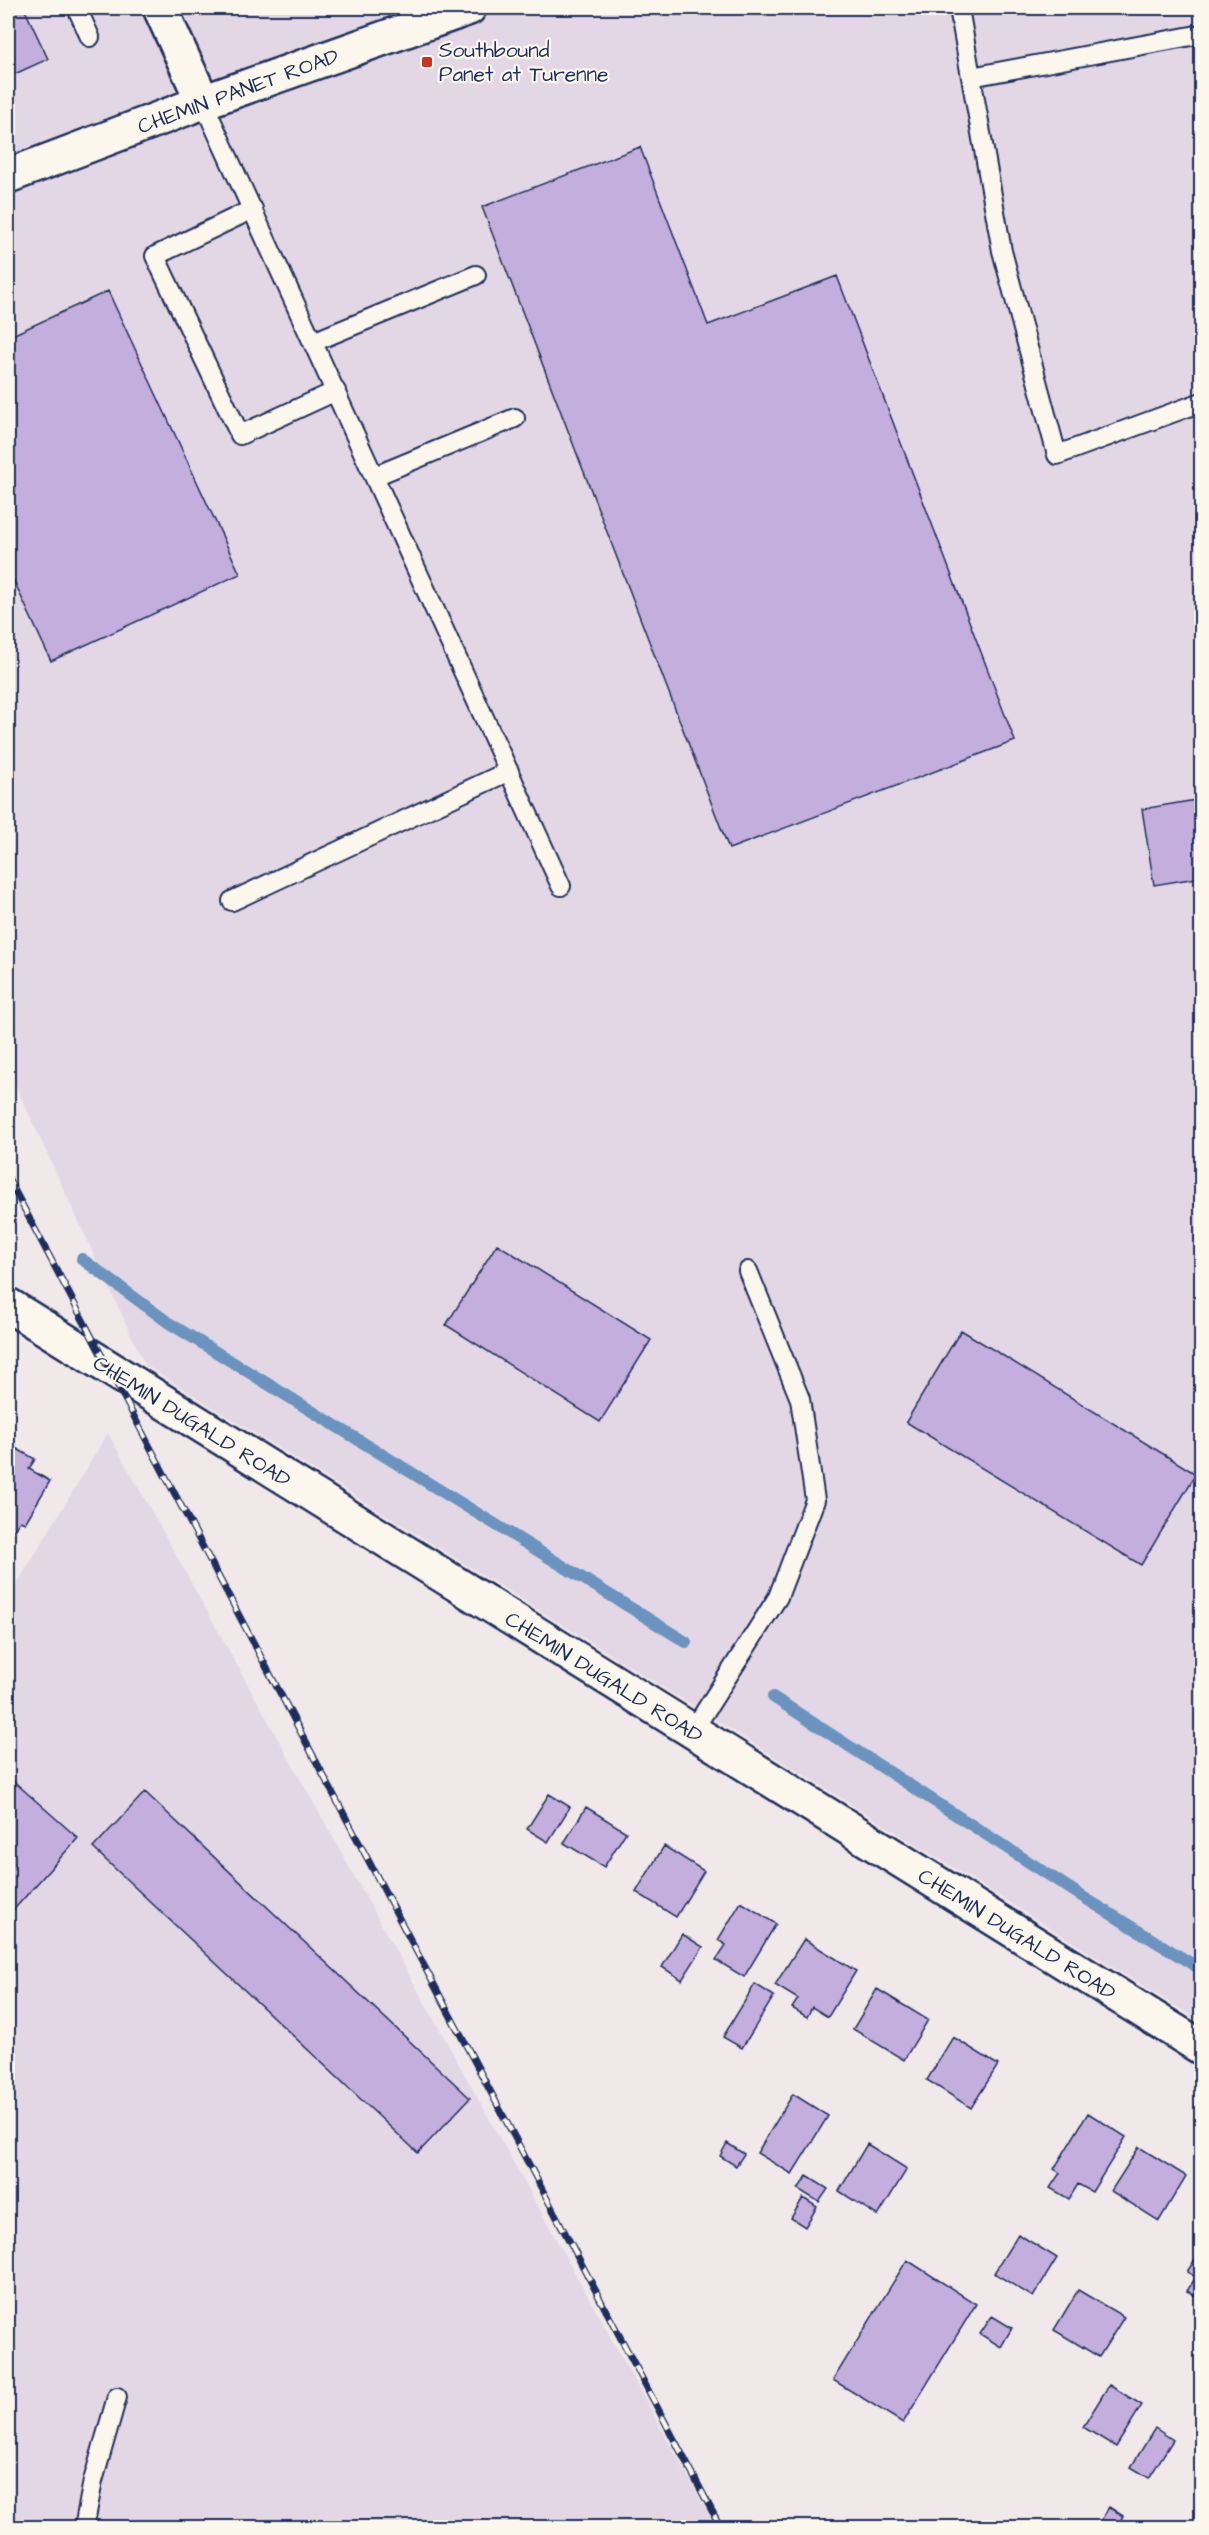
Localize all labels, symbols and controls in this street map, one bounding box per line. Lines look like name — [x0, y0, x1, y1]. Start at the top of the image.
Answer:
place label: Southbound Panet at Turenne — [439, 36, 608, 89]
street label: CHEMIN PANET ROAD — [134, 41, 343, 141]
marker: Southbound Panet at Turenne — [420, 55, 434, 69]
street label: CHEMIN DUGALD ROAD — [87, 1349, 297, 1494]
street label: CHEMIN DUGALD ROAD — [499, 1605, 709, 1750]
street label: CHEMIN DUGALD ROAD — [912, 1862, 1122, 2007]

